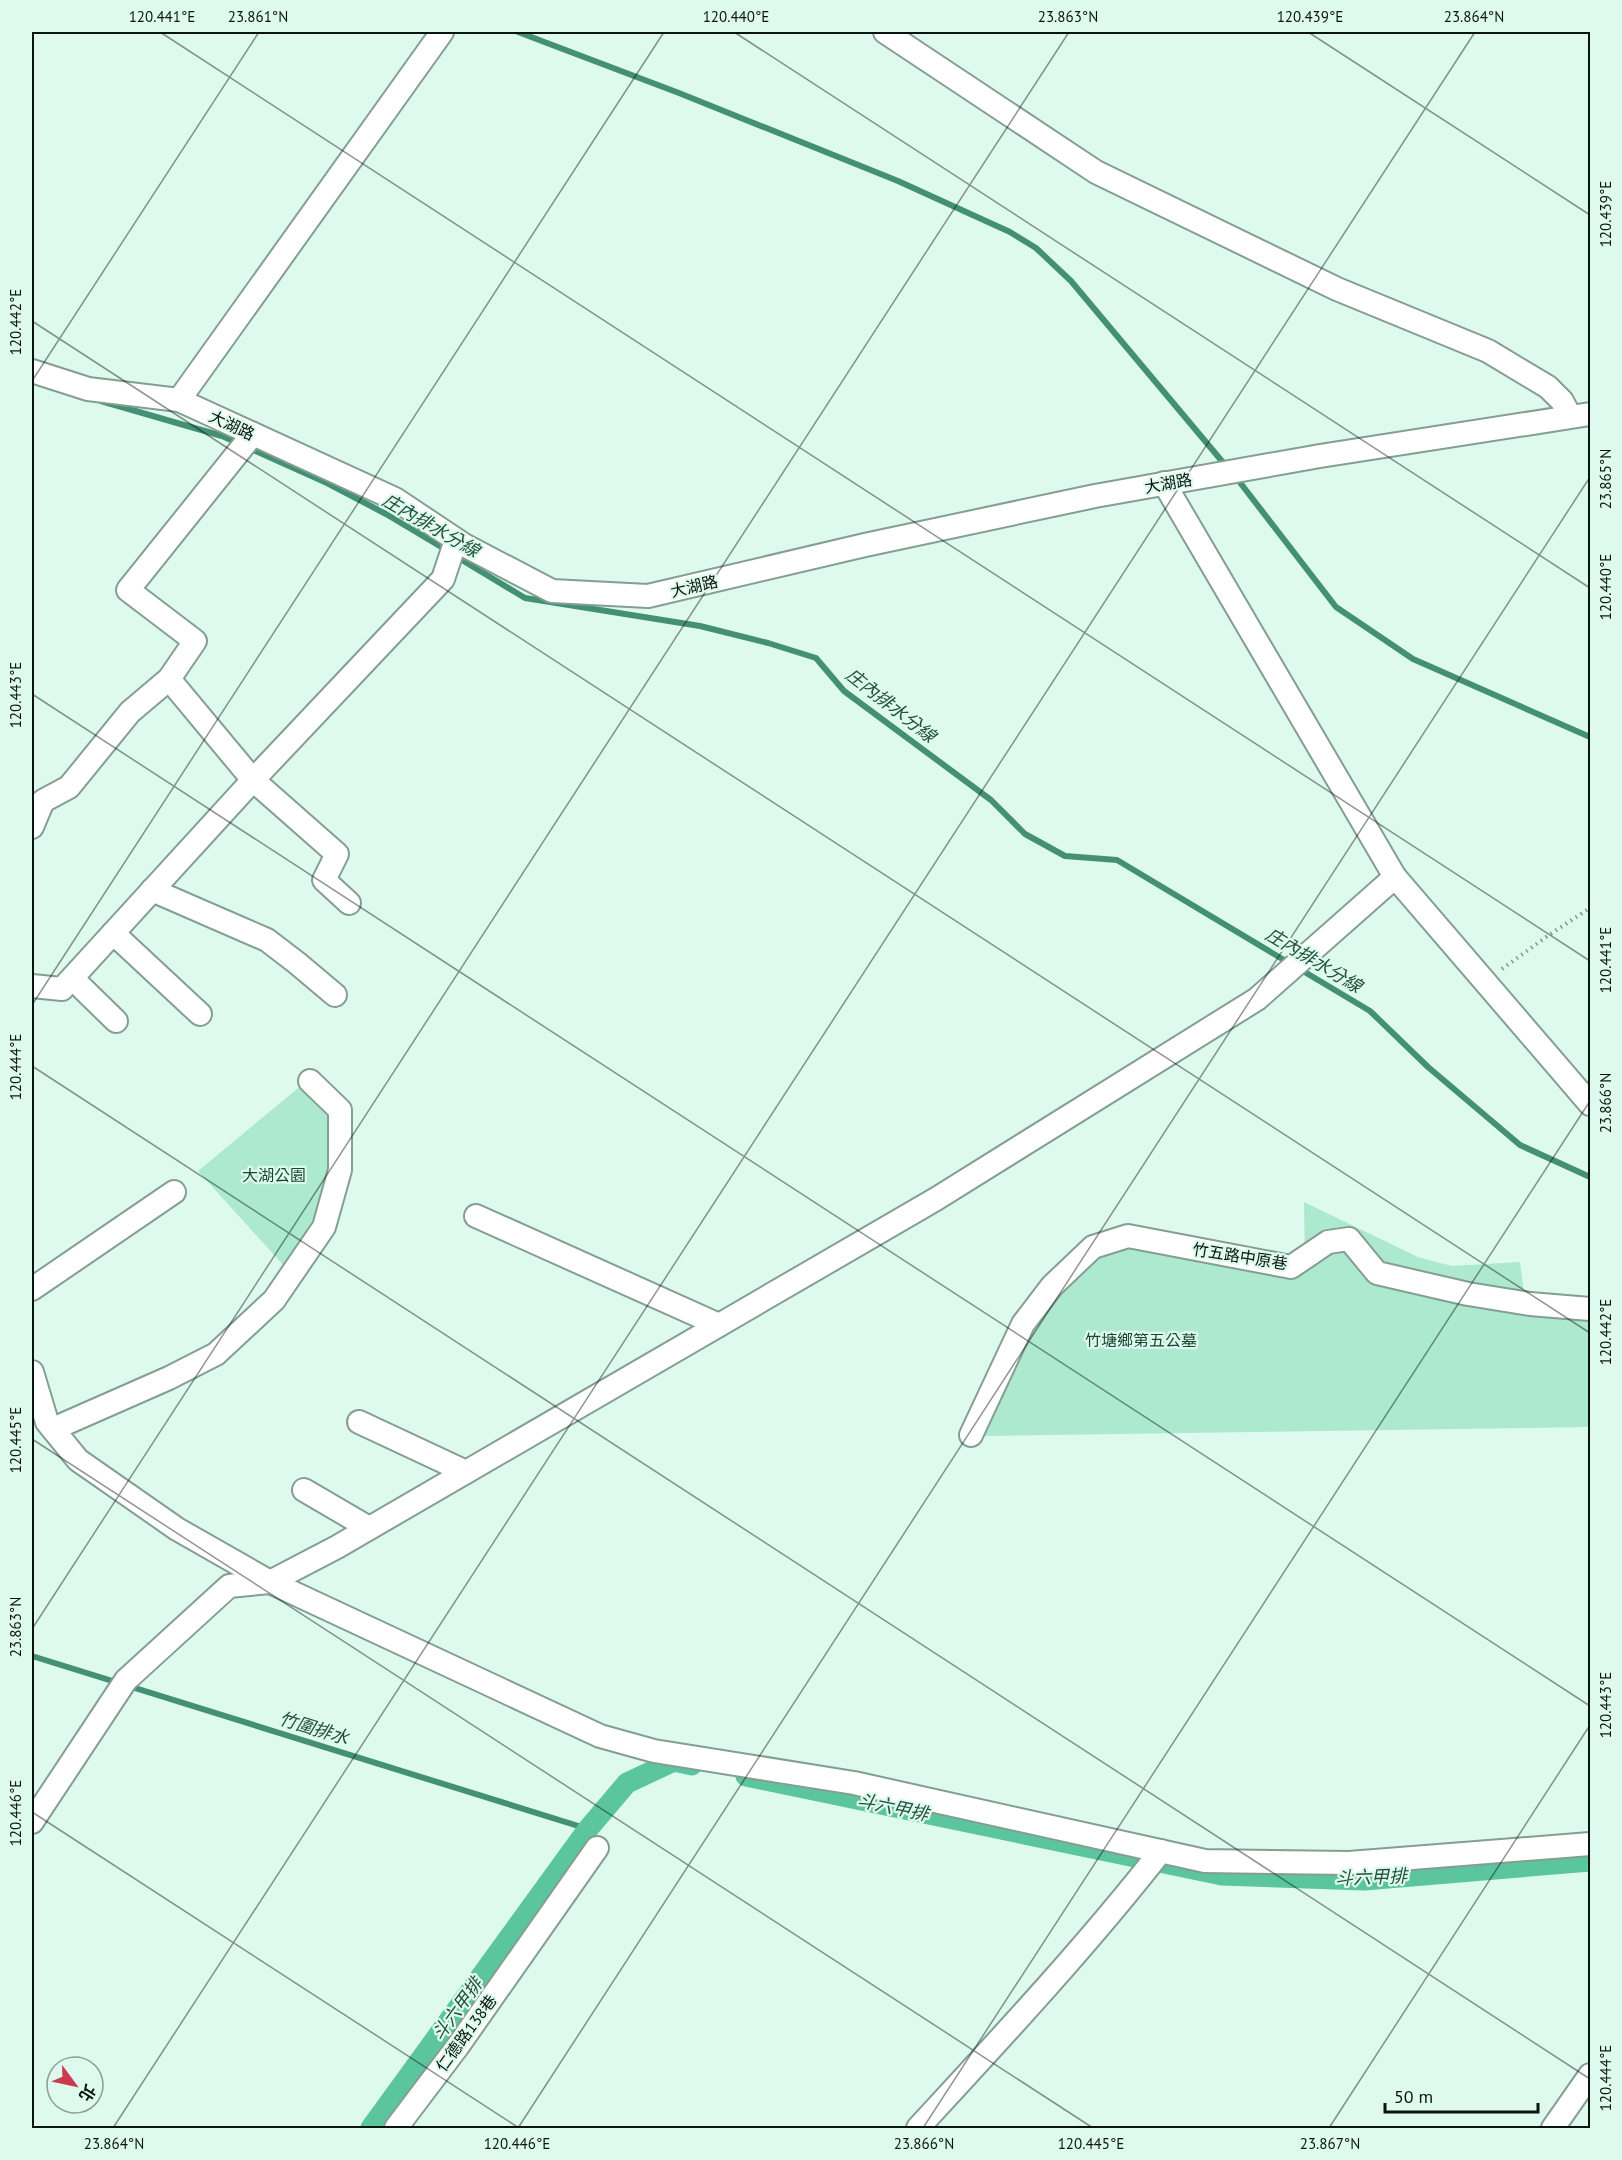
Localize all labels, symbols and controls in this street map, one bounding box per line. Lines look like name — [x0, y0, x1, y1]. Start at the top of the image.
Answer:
text: 120.441°E — [129, 7, 195, 26]
text: 23.861°N — [228, 7, 288, 26]
text: 120.440°E — [703, 7, 769, 26]
text: 23.863°N — [1038, 7, 1098, 26]
text: 120.439°E — [1277, 7, 1343, 26]
text: 23.864°N — [1444, 7, 1504, 26]
text: 120.439°E — [1596, 181, 1615, 247]
text: 120.442°E — [6, 289, 25, 355]
street label: 大湖路 — [206, 406, 258, 444]
text: 23.865°N — [1596, 449, 1615, 509]
street label: 大湖路 — [1143, 469, 1193, 497]
water label: 庄內排水分線 — [378, 488, 485, 563]
text: 120.440°E — [1596, 554, 1615, 620]
street label: 大湖路 — [668, 571, 720, 601]
text: 120.443°E — [6, 662, 25, 728]
water label: 庄內排水分線 — [841, 663, 942, 749]
water label: 庄內排水分線 — [1262, 922, 1368, 999]
text: 120.441°E — [1596, 927, 1615, 993]
text: 120.444°E — [6, 1034, 25, 1100]
text: 23.866°N — [1596, 1073, 1615, 1133]
park label: 大湖公園 — [242, 1165, 306, 1185]
street label: 竹五路中原巷 — [1191, 1239, 1289, 1273]
text: 120.442°E — [1596, 1299, 1615, 1365]
park label: 竹塘鄉第五公墓 — [1085, 1330, 1197, 1350]
text: 120.445°E — [6, 1407, 25, 1473]
text: 23.863°N — [6, 1597, 25, 1657]
text: 120.443°E — [1596, 1672, 1615, 1738]
water label: 竹圍排水 — [276, 1706, 353, 1750]
text: 120.446°E — [6, 1780, 25, 1846]
water label: 斗六甲排 — [855, 1788, 933, 1826]
water label: 斗六甲排 — [1335, 1864, 1409, 1890]
water label: 斗六甲排 — [427, 1971, 489, 2045]
street label: 仁德路138巷 — [431, 1991, 501, 2075]
text: 120.444°E — [1596, 2045, 1615, 2111]
north arrow — [45, 2055, 105, 2115]
scale bar — [1385, 2076, 1538, 2114]
text: 北 — [75, 2081, 100, 2105]
text: 50 m — [1394, 2085, 1433, 2108]
text: 23.864°N — [84, 2134, 144, 2153]
text: 120.446°E — [484, 2134, 550, 2153]
text: 23.866°N — [894, 2134, 954, 2153]
text: 120.445°E — [1058, 2134, 1124, 2153]
text: 23.867°N — [1300, 2134, 1360, 2153]

